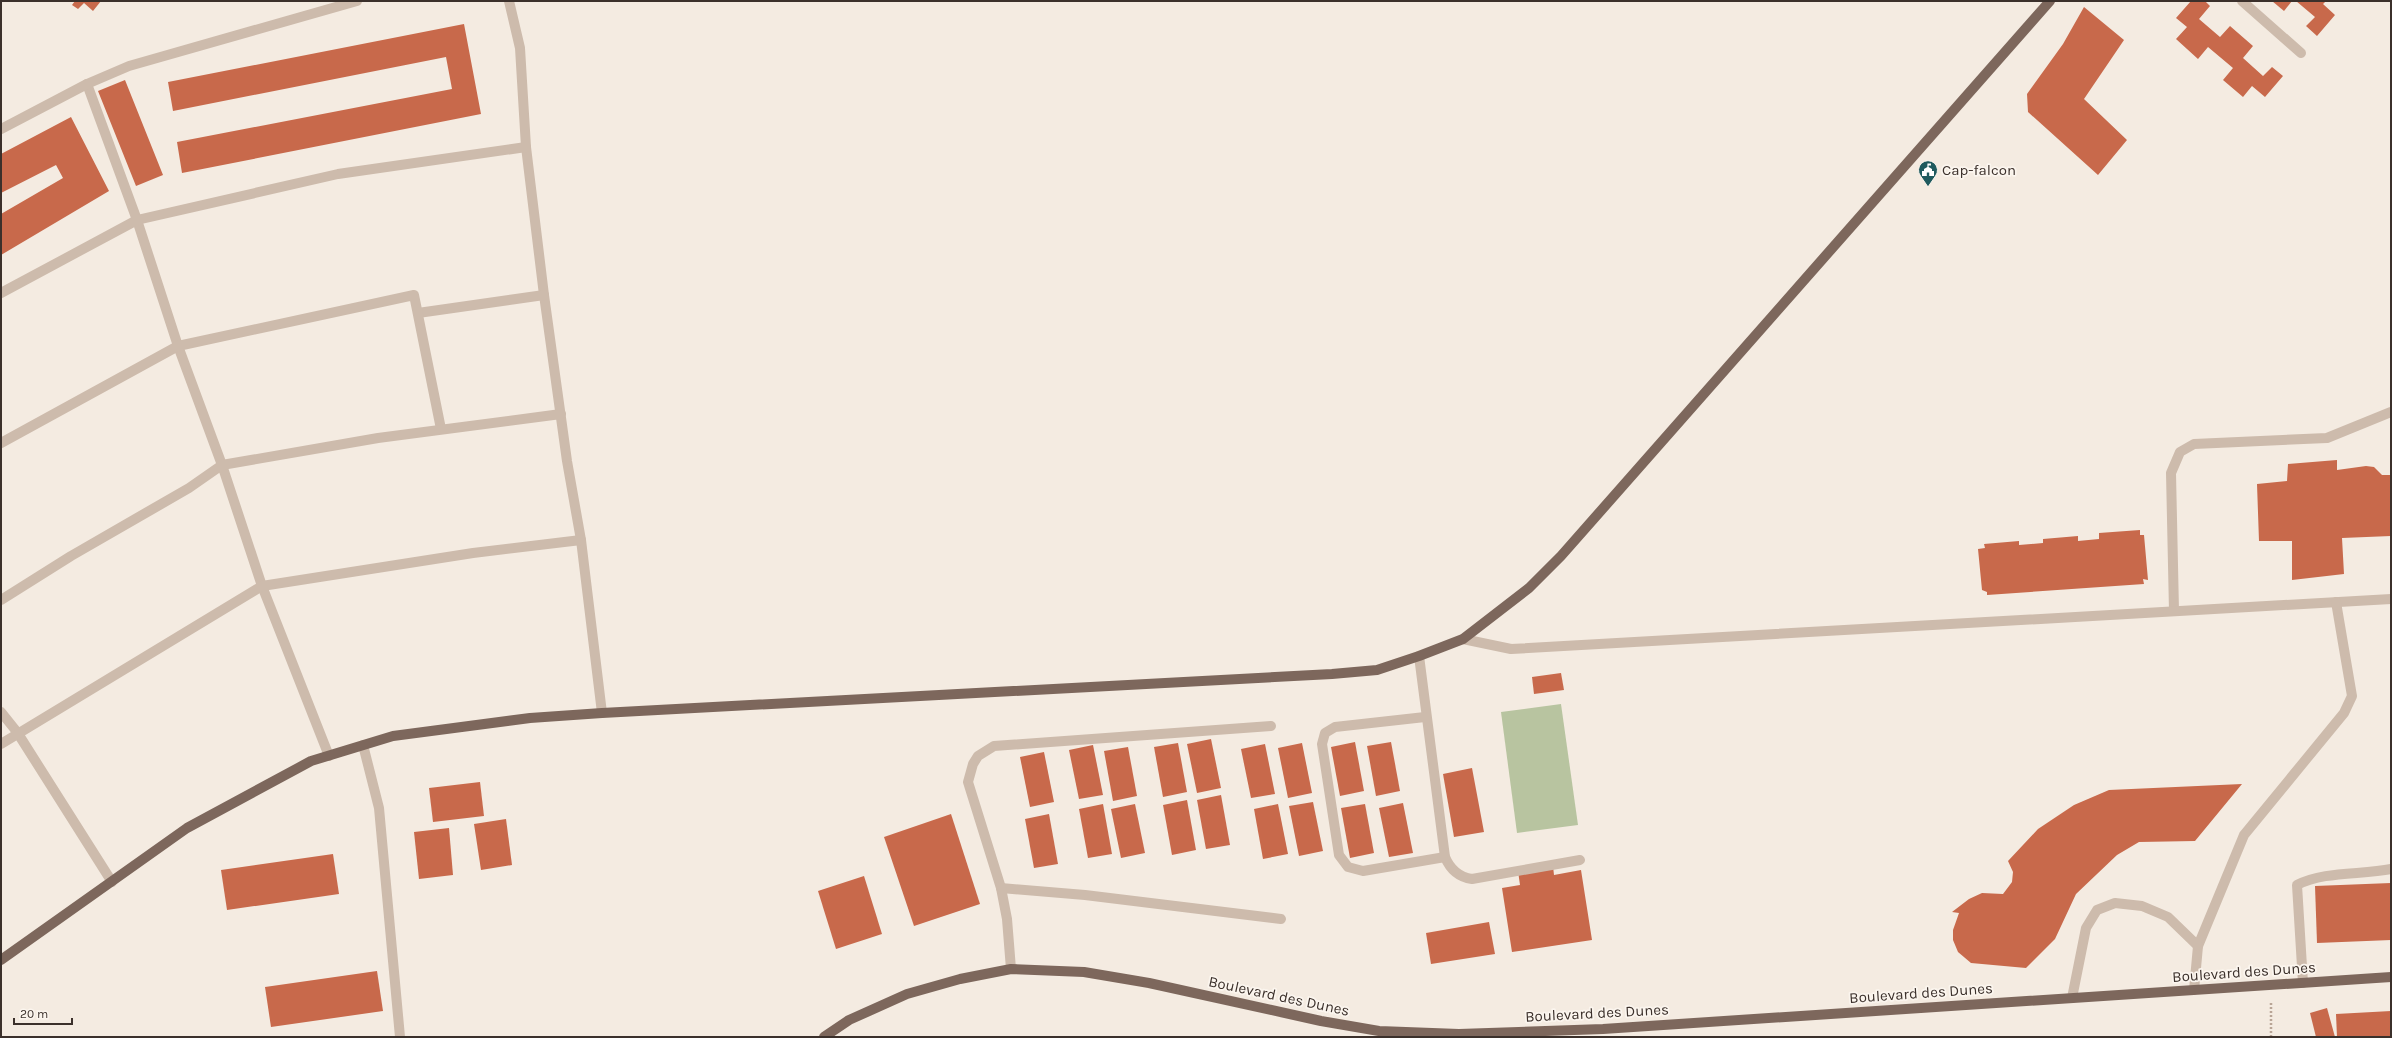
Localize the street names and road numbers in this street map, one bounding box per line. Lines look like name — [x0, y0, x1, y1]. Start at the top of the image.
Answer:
street label: Boulevard des Dunes — [2172, 958, 2316, 986]
street label: Boulevard des Dunes — [1207, 972, 1351, 1020]
street label: Boulevard des Dunes — [1849, 979, 1993, 1007]
street label: Boulevard des Dunes — [1525, 1000, 1669, 1026]

